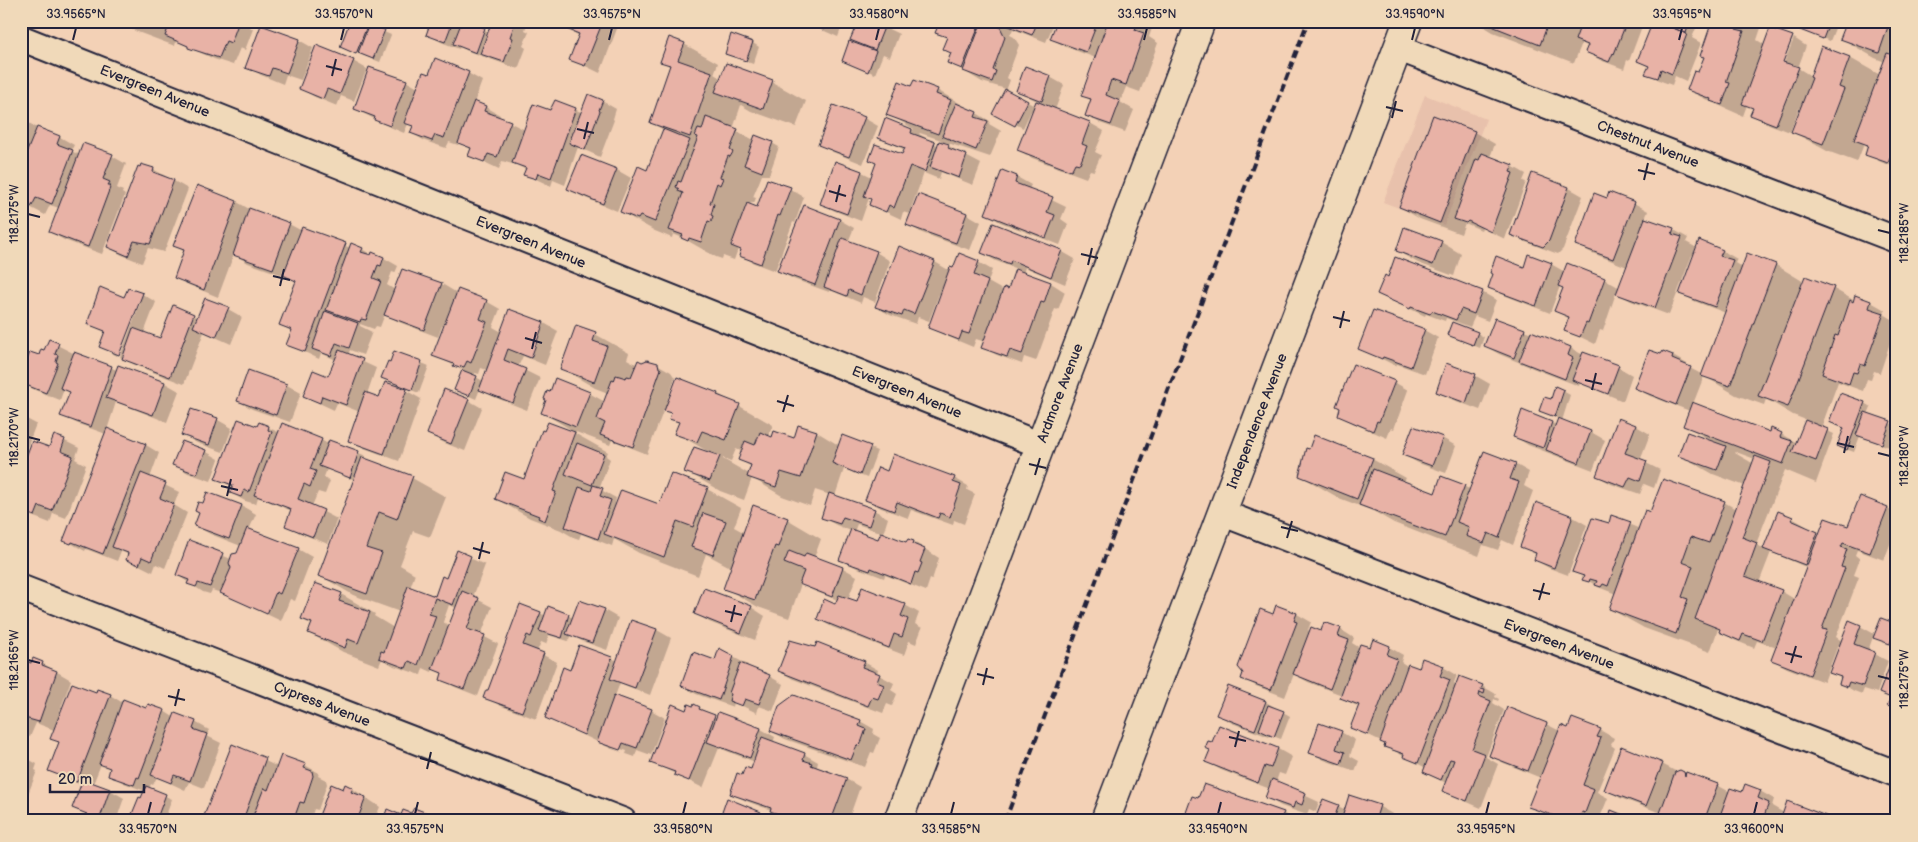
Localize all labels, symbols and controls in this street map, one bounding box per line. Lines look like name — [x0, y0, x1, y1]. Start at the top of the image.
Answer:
text: 33.9565°N — [46, 7, 106, 22]
text: 33.9570°N — [315, 7, 373, 22]
text: 33.9575°N — [583, 7, 641, 22]
text: 33.9580°N — [849, 7, 909, 22]
text: 33.9585°N — [1117, 7, 1177, 22]
text: 33.9590°N — [1385, 7, 1445, 22]
text: 33.9595°N — [1652, 7, 1712, 22]
street label: Evergreen Avenue — [98, 61, 212, 121]
street label: Chestnut Avenue — [1595, 117, 1701, 171]
text: 118.2175°W — [7, 184, 22, 244]
text: 118.2185°W — [1897, 203, 1912, 263]
street label: Evergreen Avenue — [474, 212, 588, 272]
street label: Ardmore Avenue — [1033, 341, 1087, 445]
street label: Independence Avenue — [1223, 351, 1291, 491]
street label: Evergreen Avenue — [850, 362, 964, 422]
text: 118.2170°W — [7, 407, 22, 467]
text: 118.2180°W — [1897, 426, 1912, 486]
street label: Evergreen Avenue — [1501, 615, 1617, 673]
text: 118.2165°W — [7, 630, 22, 690]
text: 118.2175°W — [1897, 649, 1912, 709]
street label: Cypress Avenue — [271, 678, 373, 730]
scale bar — [50, 762, 144, 794]
text: 20 m — [58, 770, 92, 789]
text: 33.9570°N — [119, 822, 177, 837]
text: 33.9575°N — [386, 822, 444, 837]
text: 33.9580°N — [653, 822, 713, 837]
text: 33.9585°N — [921, 822, 981, 837]
text: 33.9590°N — [1188, 822, 1248, 837]
text: 33.9595°N — [1456, 822, 1516, 837]
text: 33.9600°N — [1724, 822, 1784, 837]

